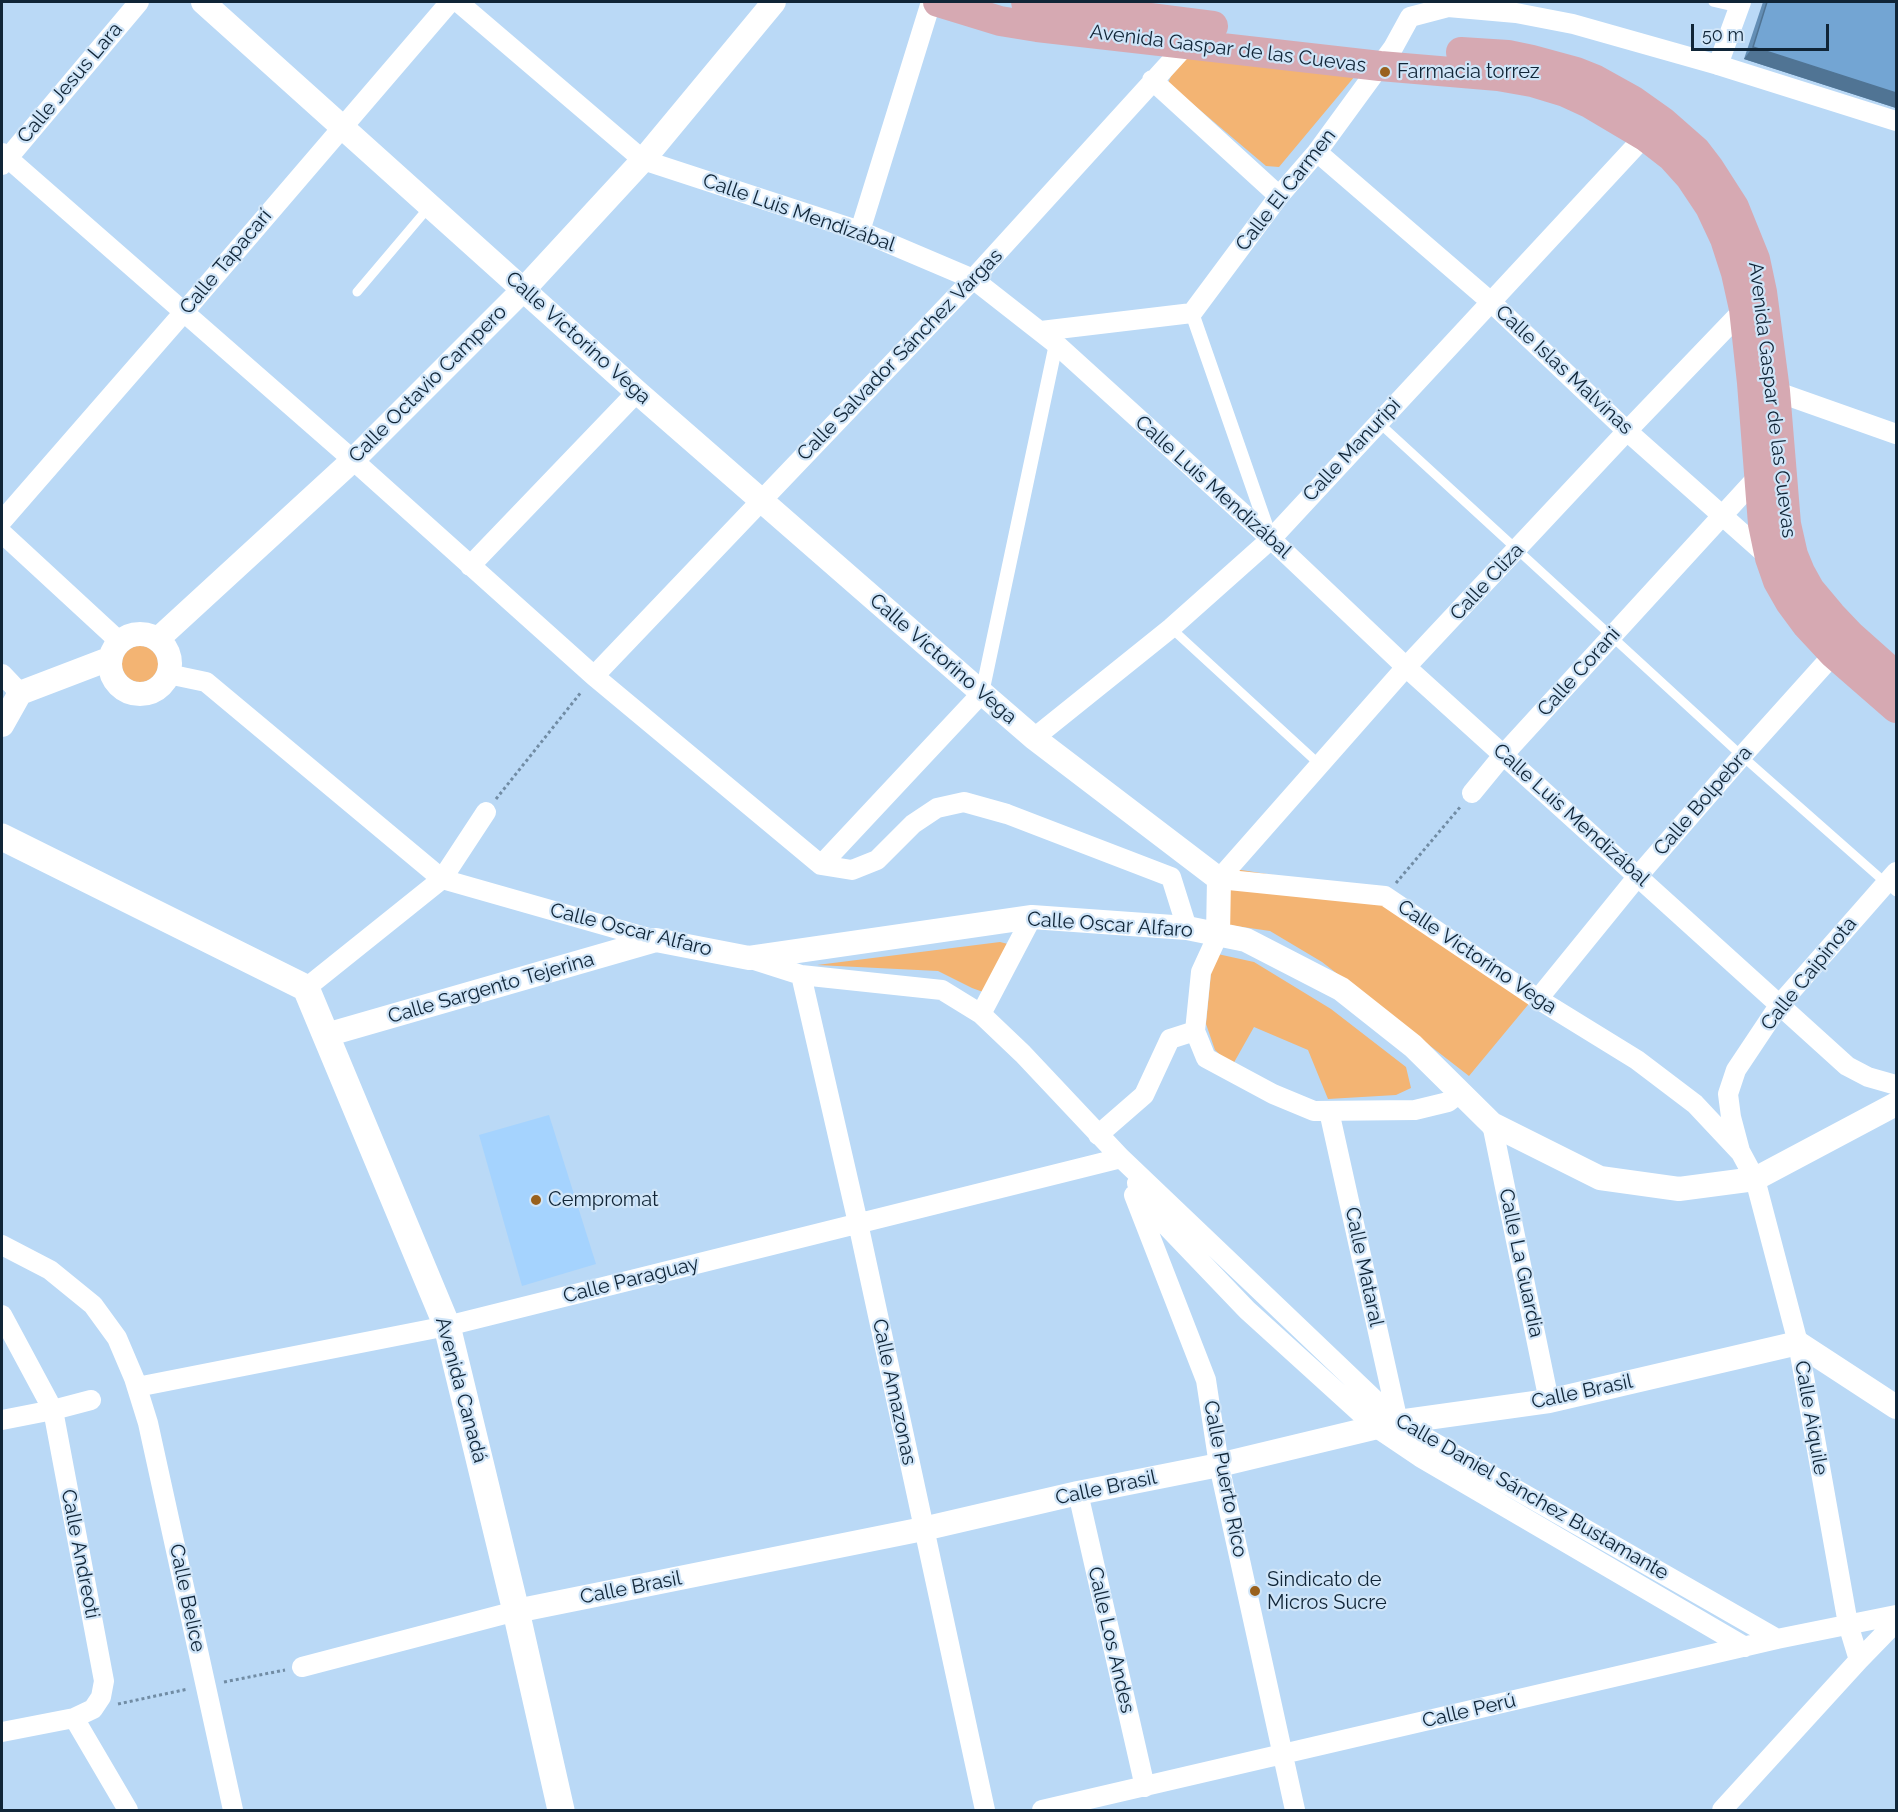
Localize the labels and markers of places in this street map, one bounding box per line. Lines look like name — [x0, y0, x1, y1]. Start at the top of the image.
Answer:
place label: Farmacia torrez — [1397, 60, 1540, 84]
marker: Farmacia torrez — [1378, 65, 1392, 79]
place label: Cempromat — [548, 1188, 659, 1212]
marker: Cempromat — [529, 1193, 543, 1207]
place label: Sindicato de Micros Sucre — [1267, 1568, 1387, 1615]
marker: Sindicato de Micros Sucre — [1248, 1584, 1262, 1598]

